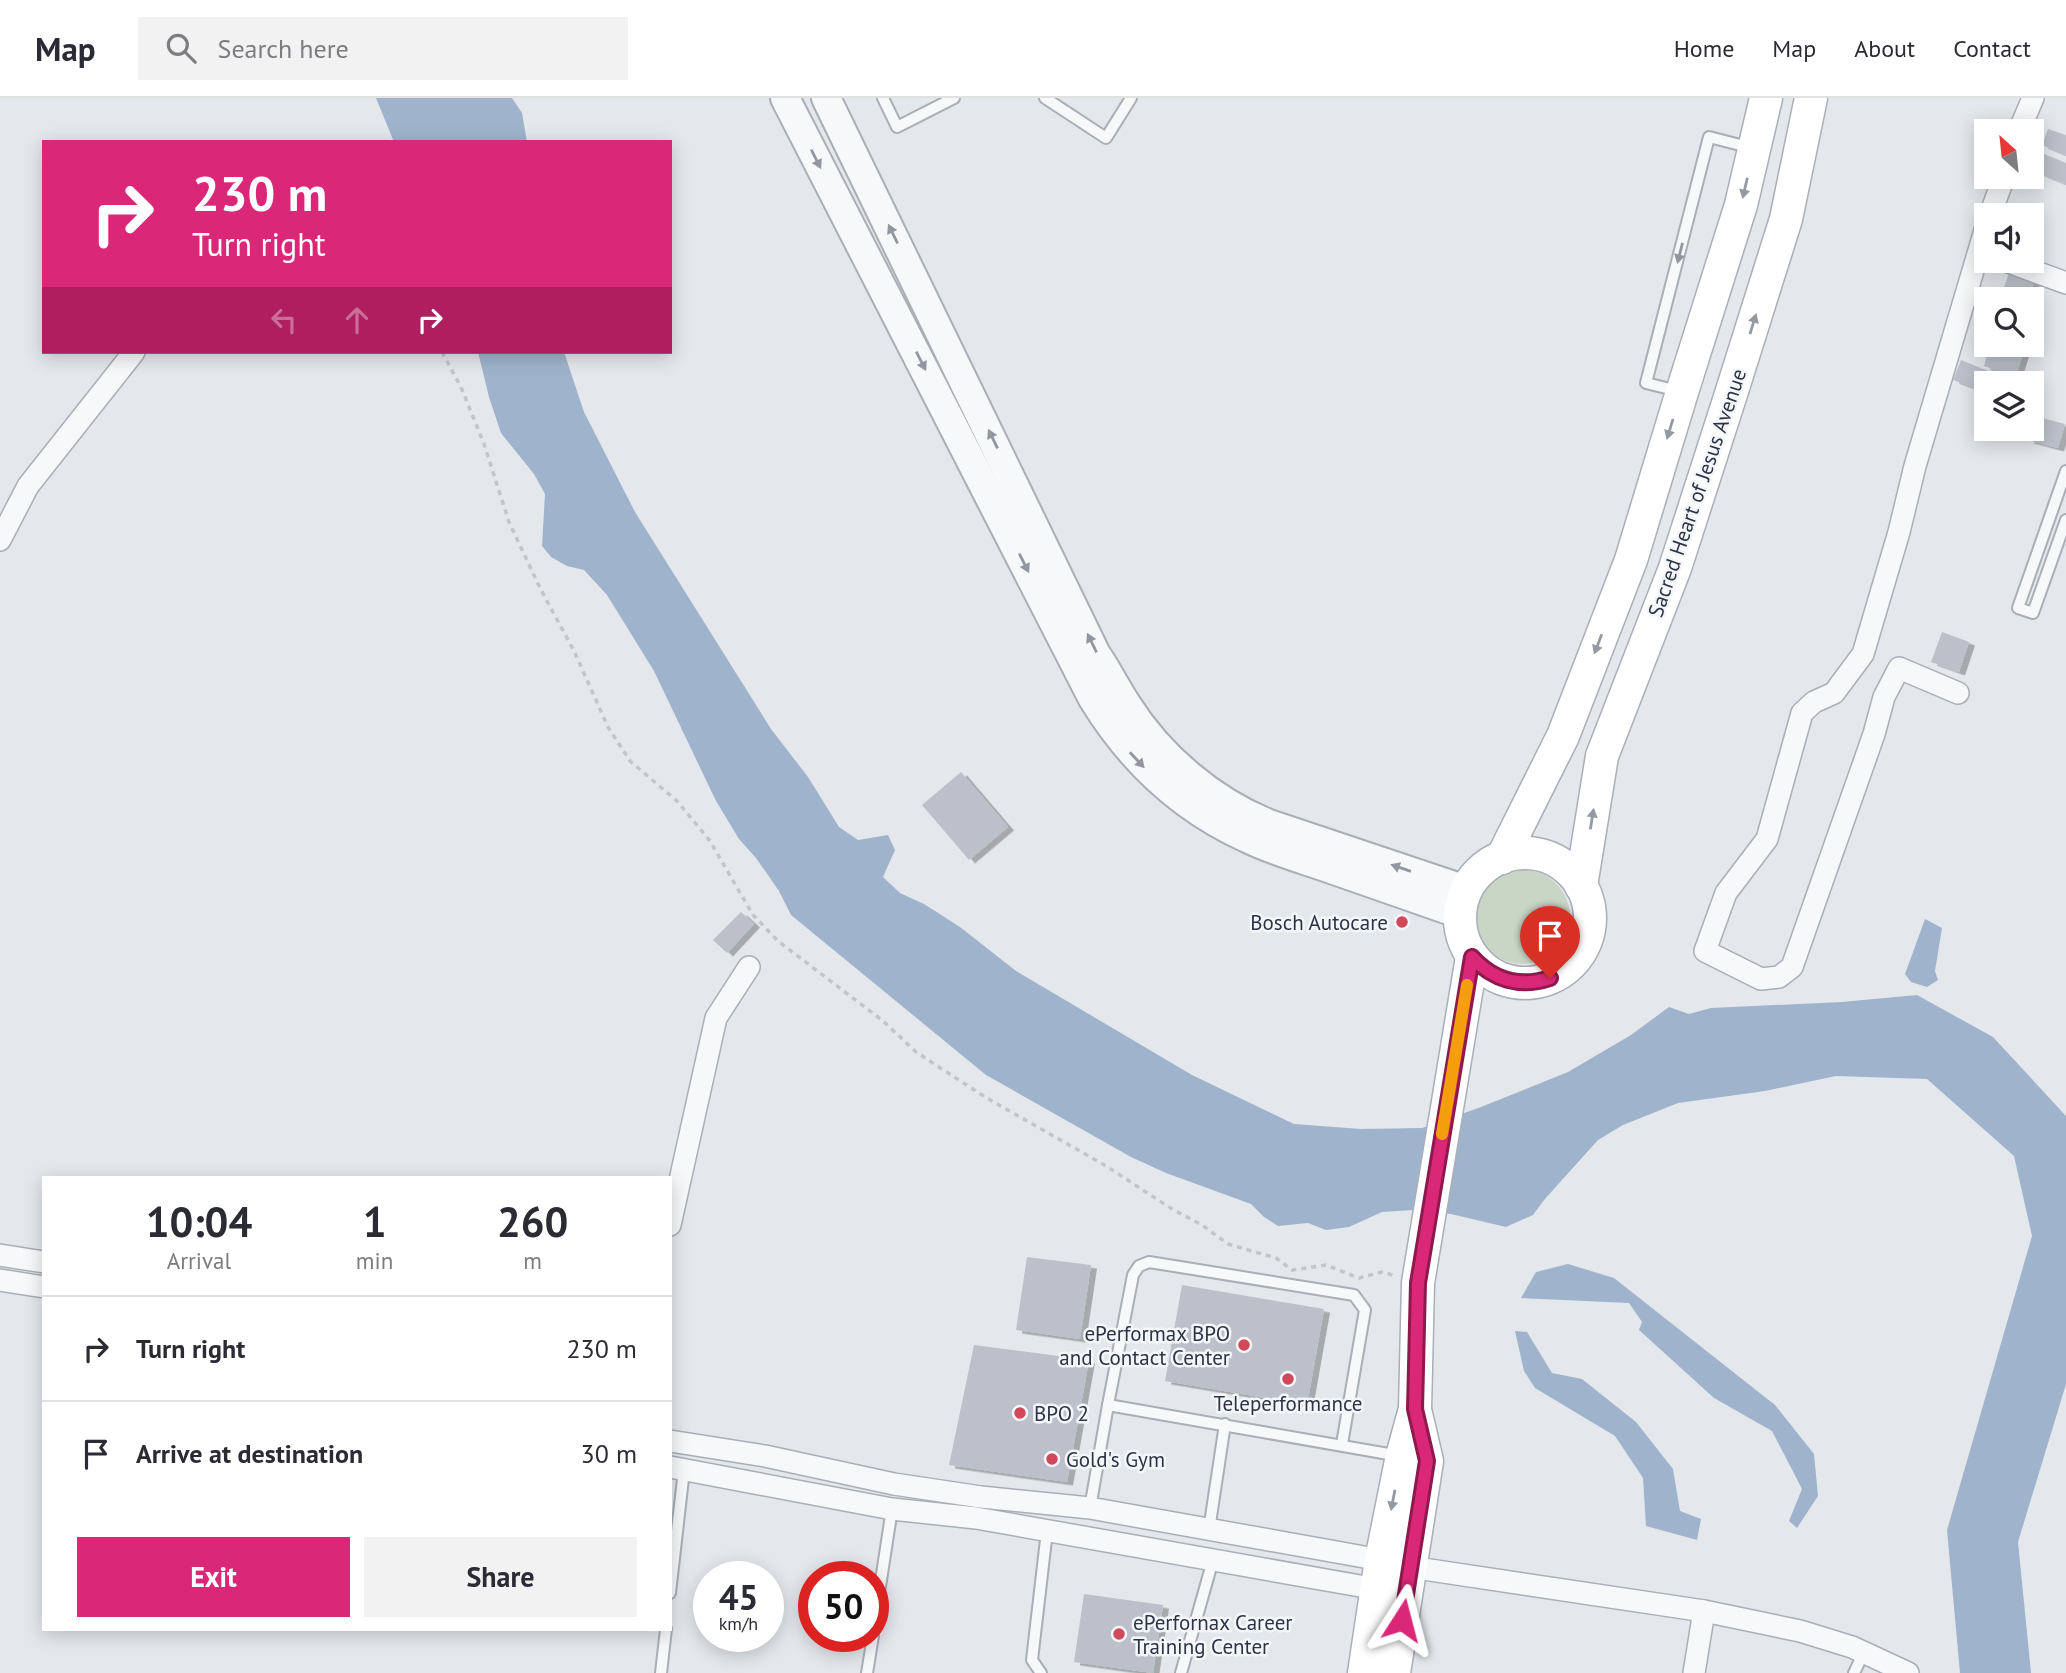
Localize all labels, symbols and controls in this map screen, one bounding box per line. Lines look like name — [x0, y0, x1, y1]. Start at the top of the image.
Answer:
search box — [138, 17, 628, 80]
text: Map — [35, 27, 96, 70]
icon: search — [162, 29, 200, 67]
text: Search here — [218, 32, 349, 65]
text: Home — [1674, 33, 1734, 64]
text: Map — [1772, 33, 1816, 64]
text: About — [1854, 33, 1915, 64]
text: Contact — [1953, 33, 2031, 64]
north arrow — [1974, 119, 2044, 189]
map controls — [1974, 119, 2044, 441]
one-way arrow — [811, 149, 822, 169]
text: 230 m — [192, 161, 327, 225]
icon: right — [77, 168, 168, 259]
one-way arrow — [1740, 177, 1751, 199]
button: sound — [1974, 203, 2044, 273]
text: Turn right — [192, 223, 326, 265]
one-way arrow — [887, 224, 899, 244]
one-way arrow — [1674, 243, 1684, 264]
button: search — [1974, 287, 2044, 357]
icon: left — [265, 301, 303, 339]
icon: ahead — [338, 301, 376, 339]
icon: right — [411, 301, 449, 339]
one-way arrow — [1749, 313, 1759, 334]
one-way arrow — [915, 351, 926, 371]
street label: Sacred Heart of Jesus Avenue — [1642, 365, 1752, 621]
button: layers — [1974, 371, 2044, 441]
one-way arrow — [1665, 419, 1675, 440]
one-way arrow — [987, 429, 998, 449]
one-way arrow — [1019, 553, 1030, 573]
one-way arrow — [1086, 633, 1097, 653]
one-way arrow — [1592, 634, 1603, 655]
one-way arrow — [1129, 751, 1145, 768]
one-way arrow — [1587, 808, 1598, 830]
one-way arrow — [1391, 862, 1412, 873]
pin — [1520, 906, 1580, 978]
place label: Bosch Autocare — [1250, 909, 1388, 936]
marker: Bosch Autocare — [1394, 914, 1410, 930]
icon: arrive — [1531, 917, 1569, 955]
text: 10:04 — [146, 1194, 252, 1249]
text: 1 — [363, 1194, 386, 1249]
text: 260 — [497, 1194, 568, 1249]
text: Arrival — [167, 1246, 231, 1275]
text: min — [356, 1246, 393, 1275]
text: m — [523, 1246, 542, 1275]
place label: ePerformax BPO and Contact Center — [1059, 1320, 1230, 1371]
icon: right — [77, 1330, 115, 1368]
text: Turn right — [136, 1332, 245, 1365]
text: 230 m — [566, 1332, 637, 1365]
marker: ePerformax BPO and Contact Center — [1236, 1337, 1252, 1353]
marker: Teleperformance — [1280, 1371, 1296, 1387]
place label: Teleperformance — [1213, 1390, 1363, 1417]
place label: BPO 2 — [1034, 1400, 1089, 1427]
marker: BPO 2 — [1012, 1405, 1028, 1421]
icon: arrive — [77, 1435, 115, 1473]
text: Arrive at destination — [136, 1437, 363, 1470]
text: 30 m — [581, 1437, 637, 1470]
place label: Gold's Gym — [1066, 1446, 1165, 1473]
marker: Gold's Gym — [1044, 1451, 1060, 1467]
one-way arrow — [1388, 1489, 1399, 1511]
button: Exit — [77, 1537, 350, 1617]
button: Share — [364, 1537, 637, 1617]
speed limit sign: 50 — [798, 1561, 889, 1652]
text: 45 — [719, 1574, 758, 1620]
position arrow — [1365, 1583, 1439, 1657]
place label: ePerfornax Career Training Center — [1133, 1609, 1292, 1660]
text: km/h — [719, 1612, 758, 1635]
marker: ePerfornax Career Training Center — [1111, 1626, 1127, 1642]

